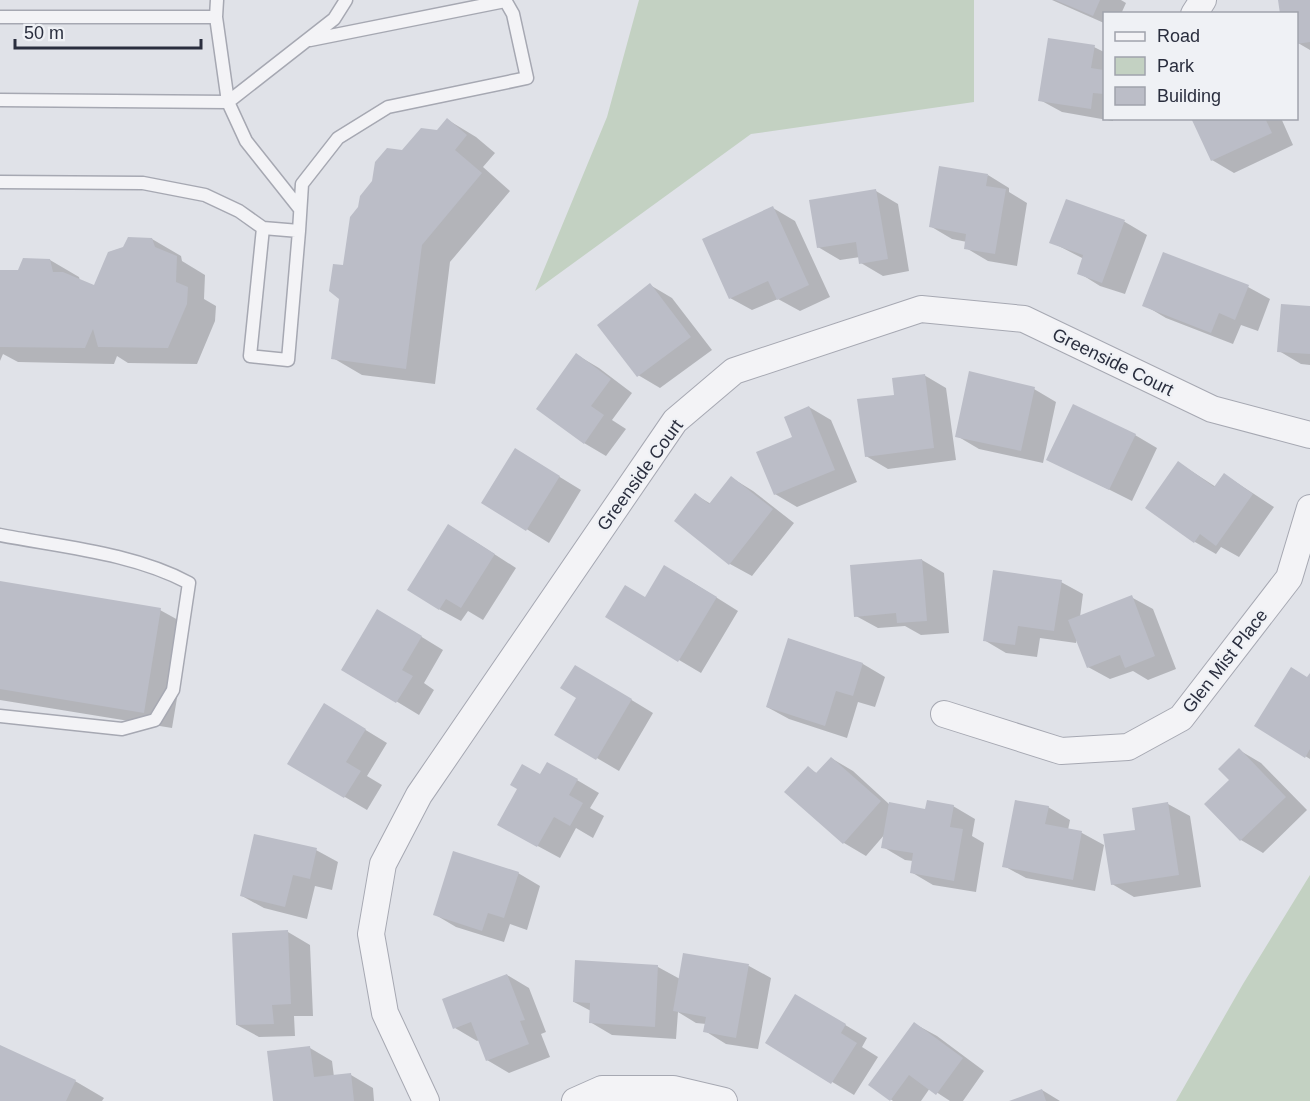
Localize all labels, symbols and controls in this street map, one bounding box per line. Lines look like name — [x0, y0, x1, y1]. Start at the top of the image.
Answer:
scale bar — [15, 12, 201, 50]
legend — [1103, 12, 1298, 120]
text: 50 m — [24, 23, 64, 43]
text: Road — [1157, 26, 1200, 46]
text: Park — [1157, 56, 1195, 76]
text: Building — [1157, 86, 1221, 106]
street label: Greenside Court — [1049, 324, 1177, 400]
street label: Greenside Court — [593, 416, 687, 534]
street label: Glen Mist Place — [1178, 605, 1272, 717]

